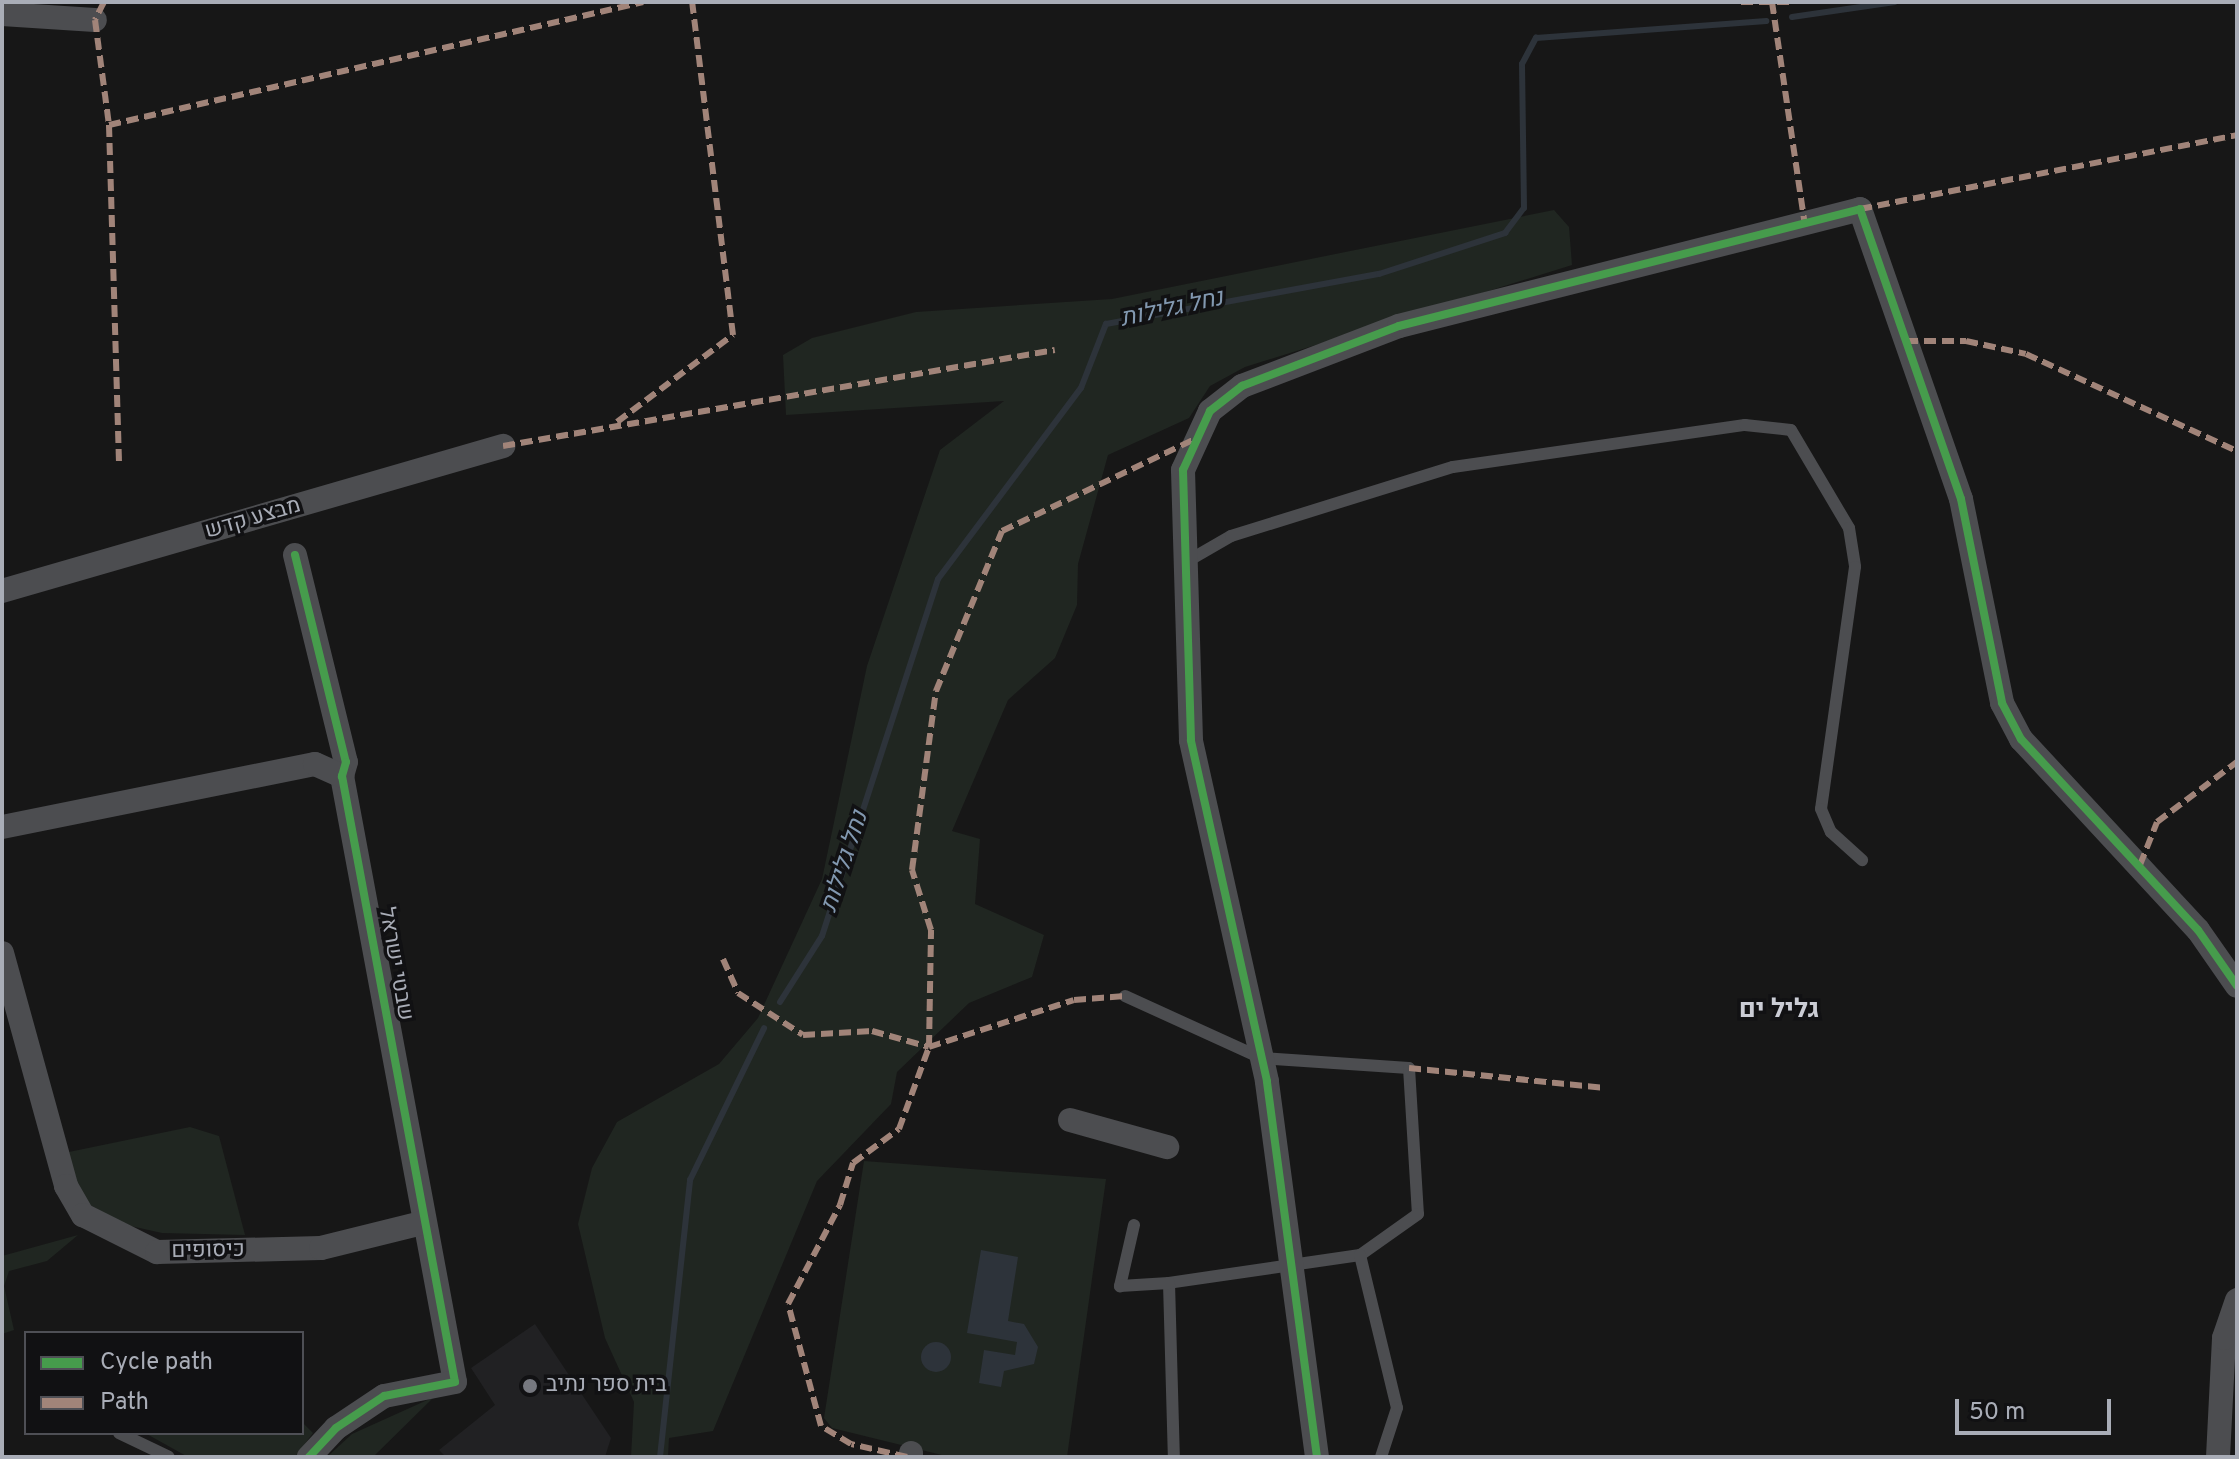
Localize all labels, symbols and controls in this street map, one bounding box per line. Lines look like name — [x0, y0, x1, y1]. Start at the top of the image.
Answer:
water label: נחל גלילות — [1118, 285, 1226, 335]
street label: מבצע קדש — [202, 493, 304, 545]
water label: נחל גלילות — [816, 808, 876, 916]
street label: שבטי ישראל — [372, 905, 418, 1023]
district label: גליל ים — [1739, 995, 1819, 1027]
street label: כיסופים — [171, 1237, 245, 1265]
legend — [24, 1331, 304, 1435]
text: Cycle path — [100, 1348, 213, 1378]
place label: בית ספר נתיב — [546, 1373, 667, 1399]
marker: בית ספר נתיב — [521, 1377, 539, 1395]
scale bar — [1959, 1383, 2115, 1433]
text: Path — [100, 1388, 149, 1418]
text: 50 m — [1969, 1398, 2025, 1428]

